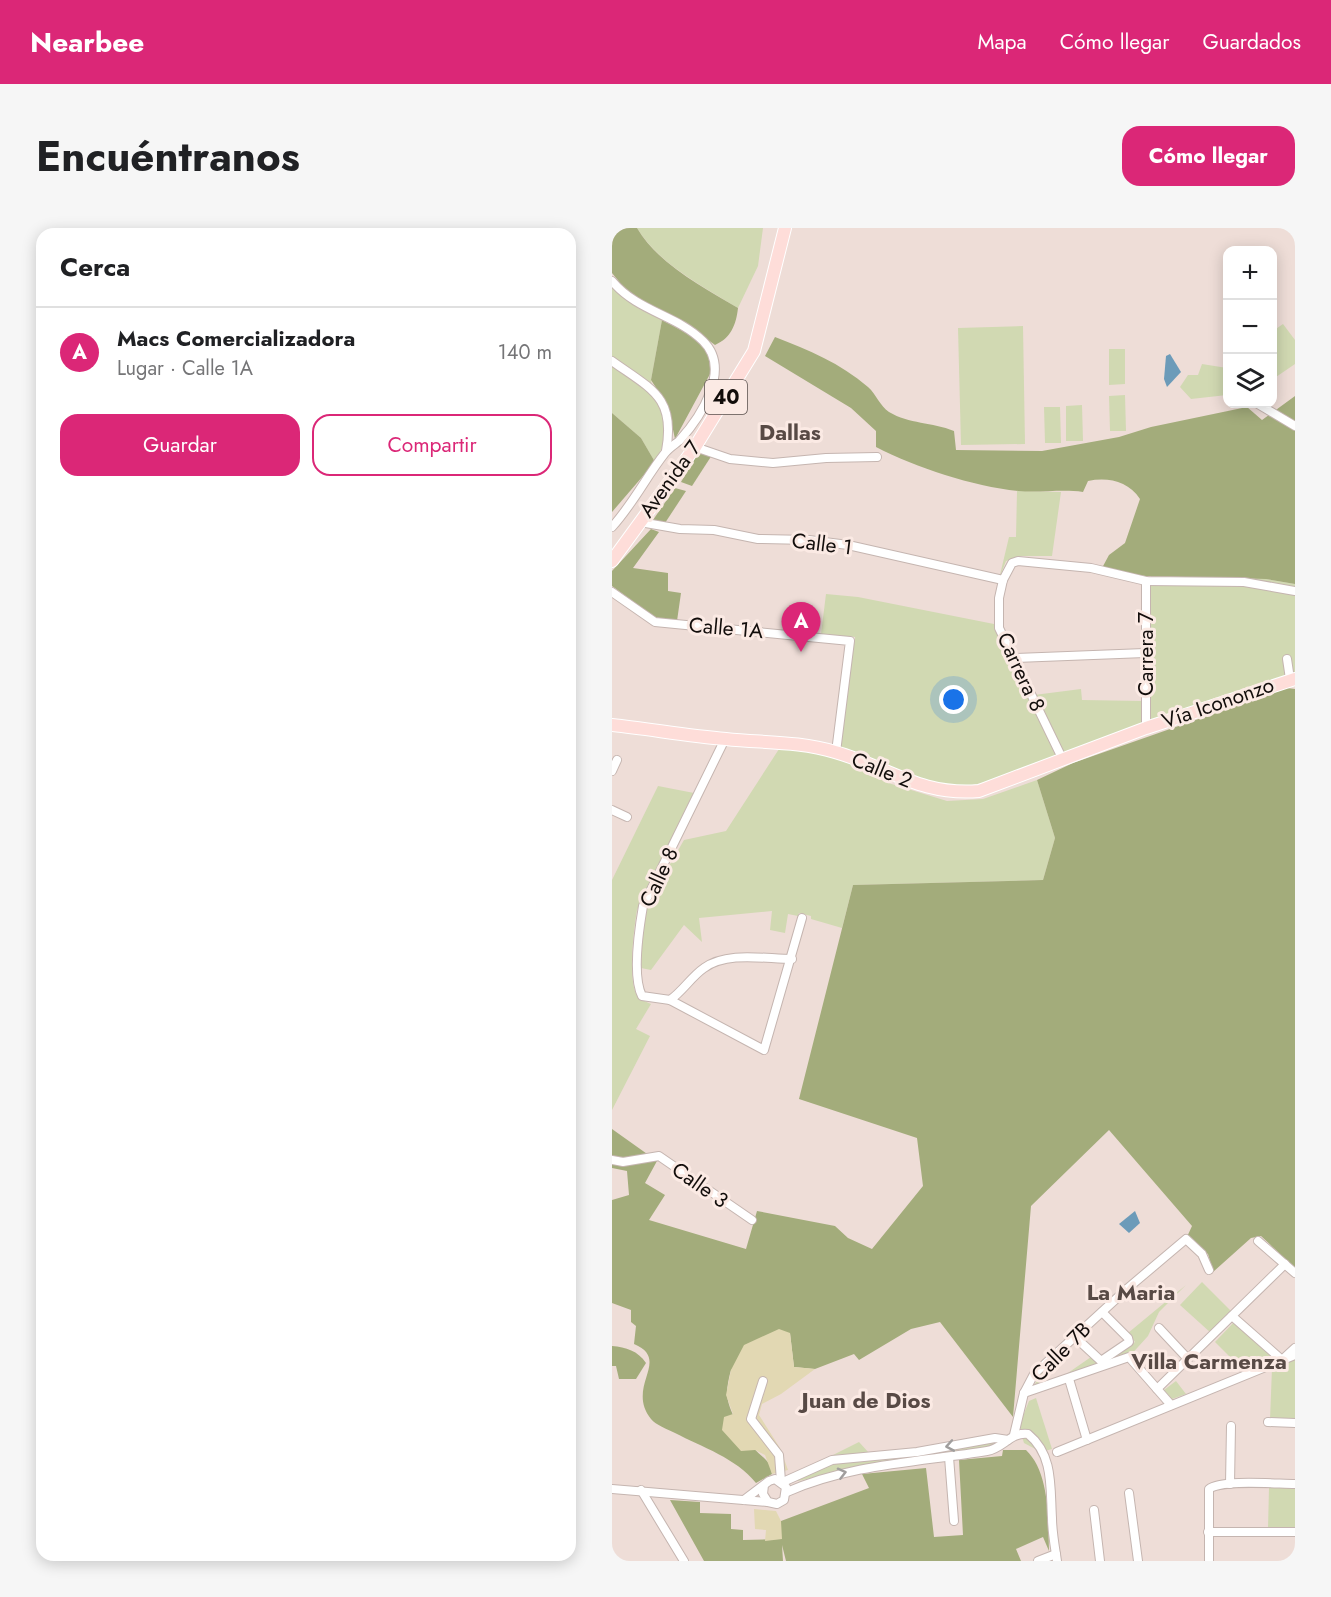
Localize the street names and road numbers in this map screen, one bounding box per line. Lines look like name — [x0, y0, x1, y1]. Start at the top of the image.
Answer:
road number: 40 — [705, 380, 747, 414]
street label: Avenida 7 — [632, 434, 708, 524]
street label: Calle 1 — [790, 525, 854, 563]
street label: Calle 1A — [688, 610, 765, 646]
street label: Carrera 7 — [1131, 612, 1161, 696]
street label: Carrera 8 — [990, 627, 1052, 717]
street label: Vía Icononzo — [1158, 670, 1278, 736]
street label: Calle 2 — [847, 744, 917, 796]
street label: Calle 8 — [632, 842, 686, 912]
street label: Calle 3 — [666, 1155, 734, 1215]
street label: Calle 7B — [1024, 1315, 1098, 1389]

